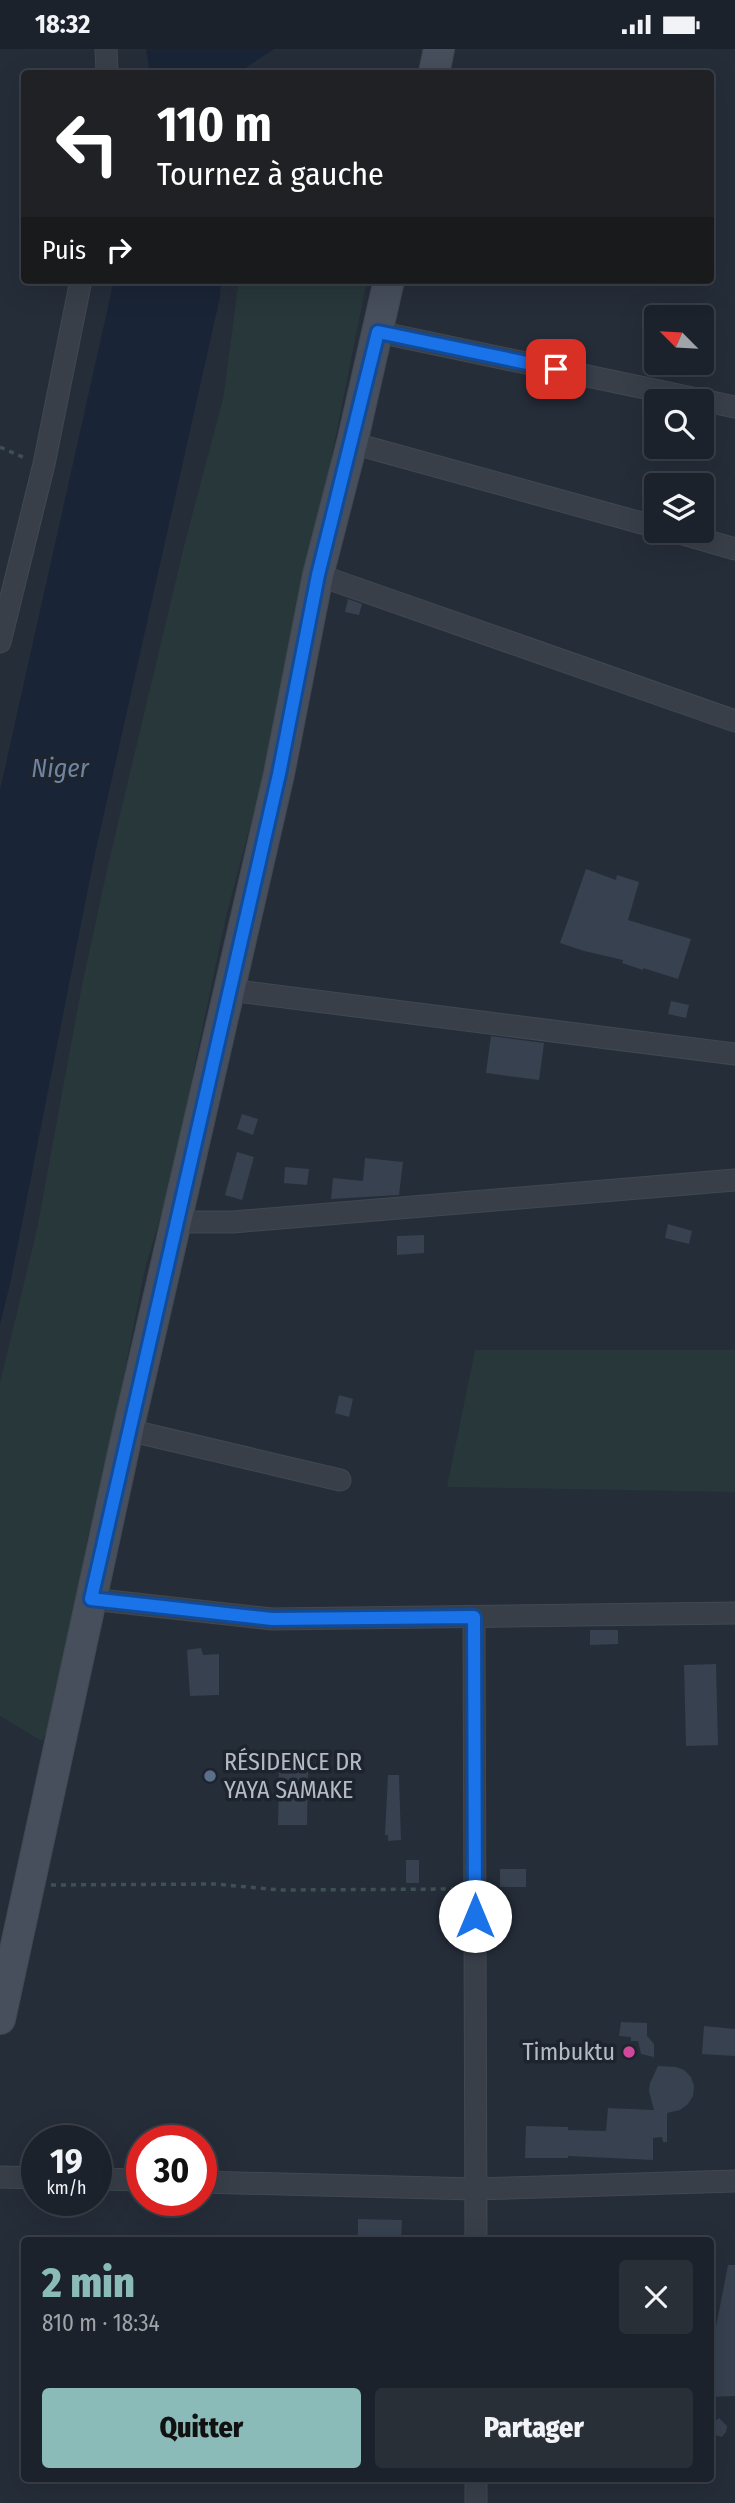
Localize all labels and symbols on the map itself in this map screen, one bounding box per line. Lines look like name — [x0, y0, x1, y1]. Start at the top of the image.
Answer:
north arrow — [644, 305, 714, 375]
pin — [526, 339, 586, 399]
water label: Niger — [31, 753, 90, 784]
place label: RÉSIDENCE DR YAYA SAMAKE — [224, 1747, 362, 1804]
marker: RÉSIDENCE DR YAYA SAMAKE — [202, 1768, 218, 1784]
position arrow — [438, 1879, 512, 1953]
place label: Timbuktu — [522, 2038, 615, 2066]
marker: Timbuktu — [621, 2044, 637, 2060]
speed limit sign: 30 — [126, 2125, 217, 2216]

